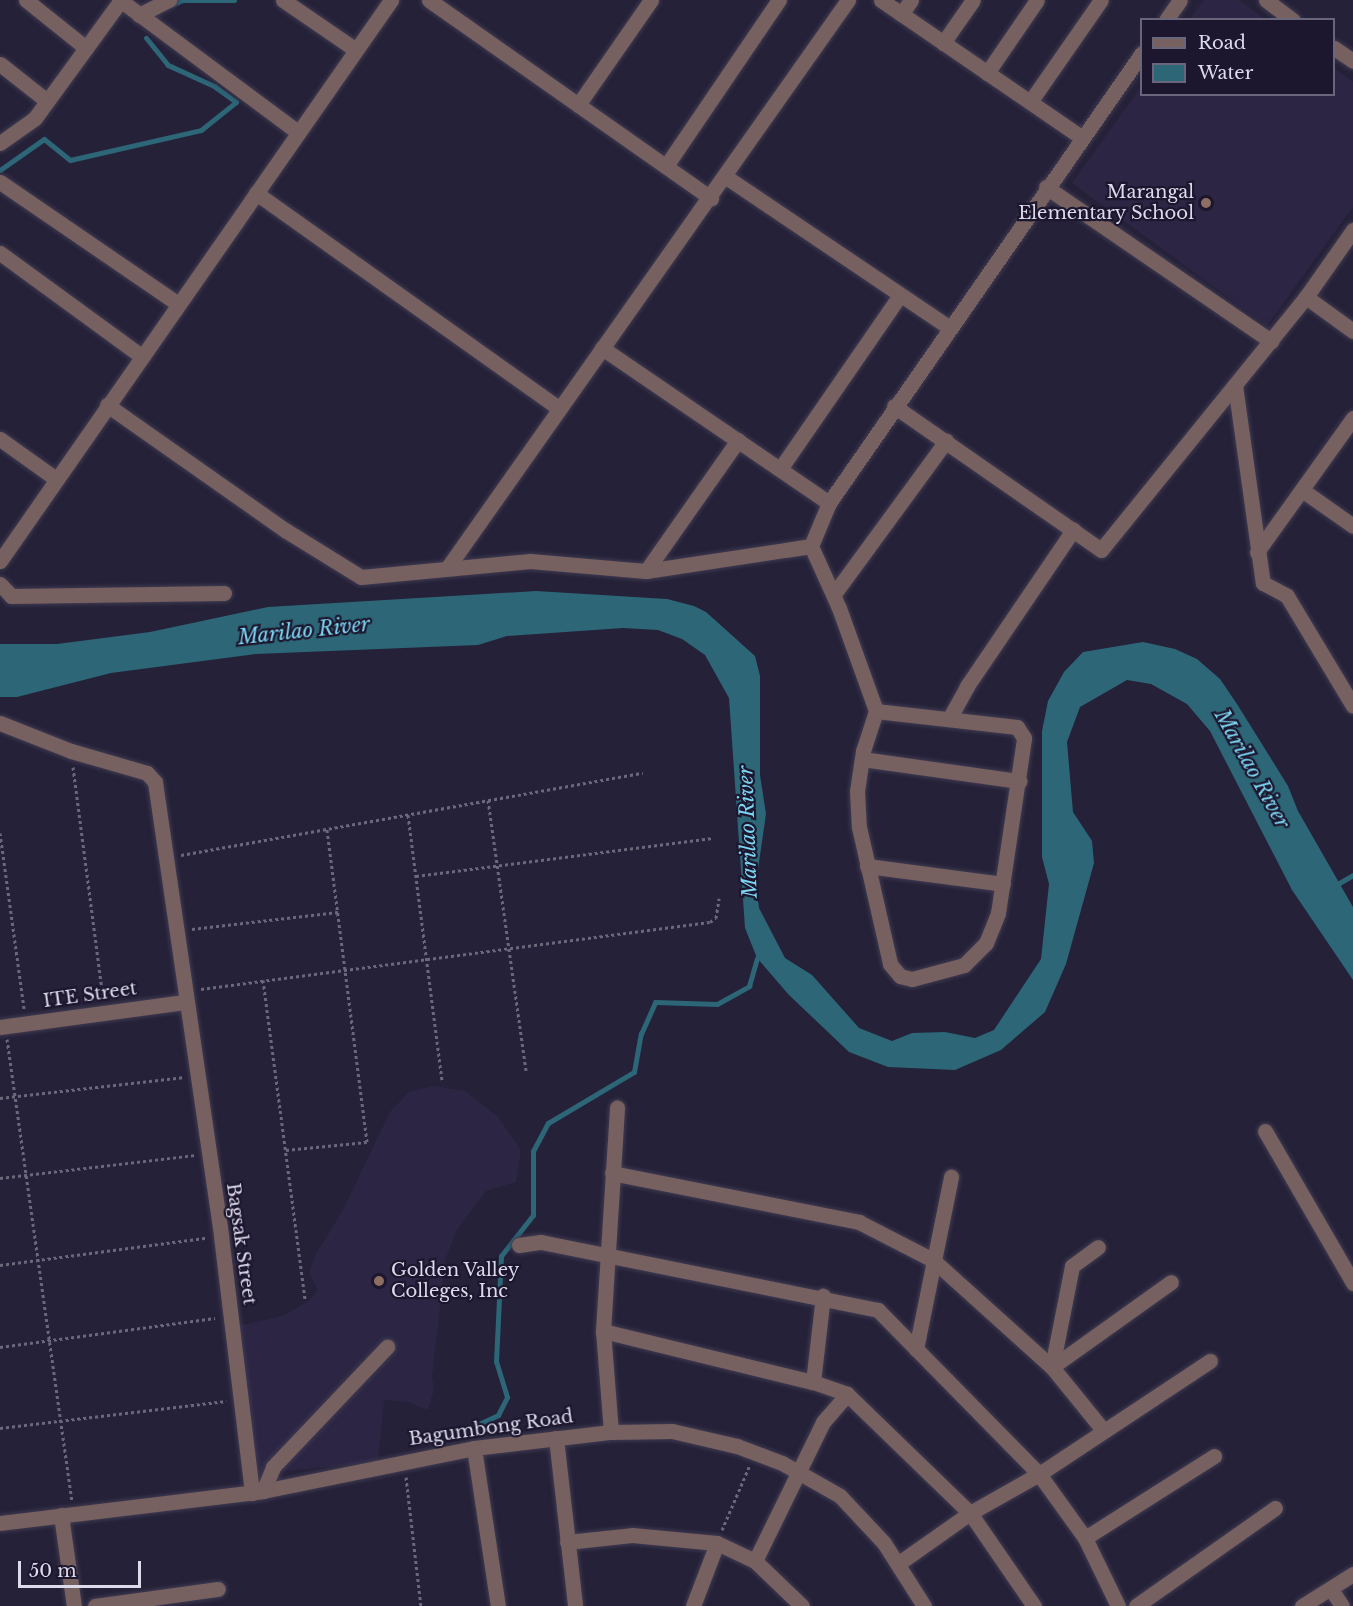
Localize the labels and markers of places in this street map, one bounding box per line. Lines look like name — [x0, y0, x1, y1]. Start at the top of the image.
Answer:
place label: Marangal Elementary School — [1018, 182, 1194, 224]
marker: Marangal Elementary School — [1199, 196, 1213, 210]
place label: Golden Valley Colleges, Inc — [391, 1260, 520, 1302]
marker: Golden Valley Colleges, Inc — [372, 1274, 386, 1288]

